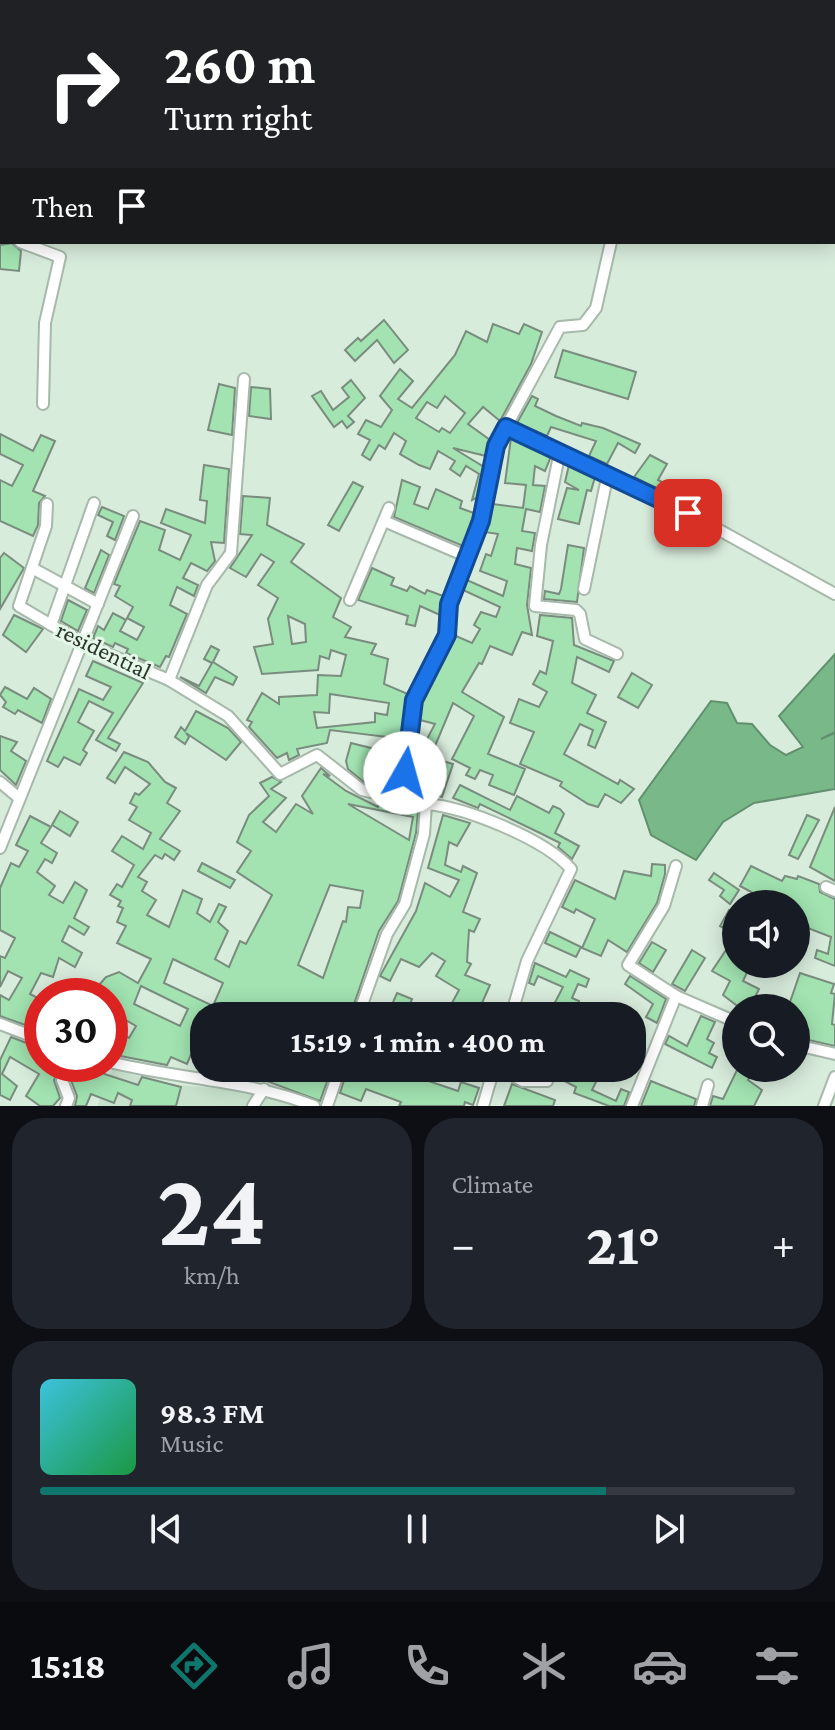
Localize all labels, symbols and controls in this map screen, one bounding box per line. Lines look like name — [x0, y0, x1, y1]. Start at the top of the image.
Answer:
icon: right — [32, 32, 136, 136]
text: 260 m — [164, 33, 315, 95]
text: Turn right — [164, 98, 312, 138]
icon: arrive — [110, 184, 154, 228]
text: Then — [32, 190, 94, 223]
pin — [654, 479, 722, 547]
icon: arrive — [666, 491, 710, 535]
street label: residential — [52, 616, 156, 684]
position arrow — [363, 731, 447, 815]
map controls — [722, 890, 810, 1082]
button: sound — [722, 890, 810, 978]
speed limit sign: 30 — [24, 978, 128, 1082]
button: search — [722, 994, 810, 1082]
text: 15:19 · 1 min · 400 m — [291, 1025, 545, 1058]
text: 24 — [157, 1151, 266, 1266]
text: Climate — [452, 1170, 533, 1199]
text: 21° — [586, 1210, 661, 1277]
text: − — [452, 1220, 475, 1268]
text: + — [772, 1220, 795, 1268]
text: km/h — [184, 1261, 240, 1290]
text: 98.3 FM — [160, 1396, 264, 1429]
text: Music — [160, 1429, 223, 1458]
icon: previous — [144, 1507, 188, 1551]
icon: pause — [395, 1507, 439, 1551]
icon: next — [647, 1507, 691, 1551]
icon: directions — [166, 1638, 222, 1694]
icon: music — [283, 1638, 339, 1694]
icon: phone — [399, 1638, 455, 1694]
icon: climate — [516, 1638, 572, 1694]
icon: car — [632, 1638, 688, 1694]
icon: filters — [749, 1638, 805, 1694]
text: 15:18 — [30, 1646, 106, 1686]

